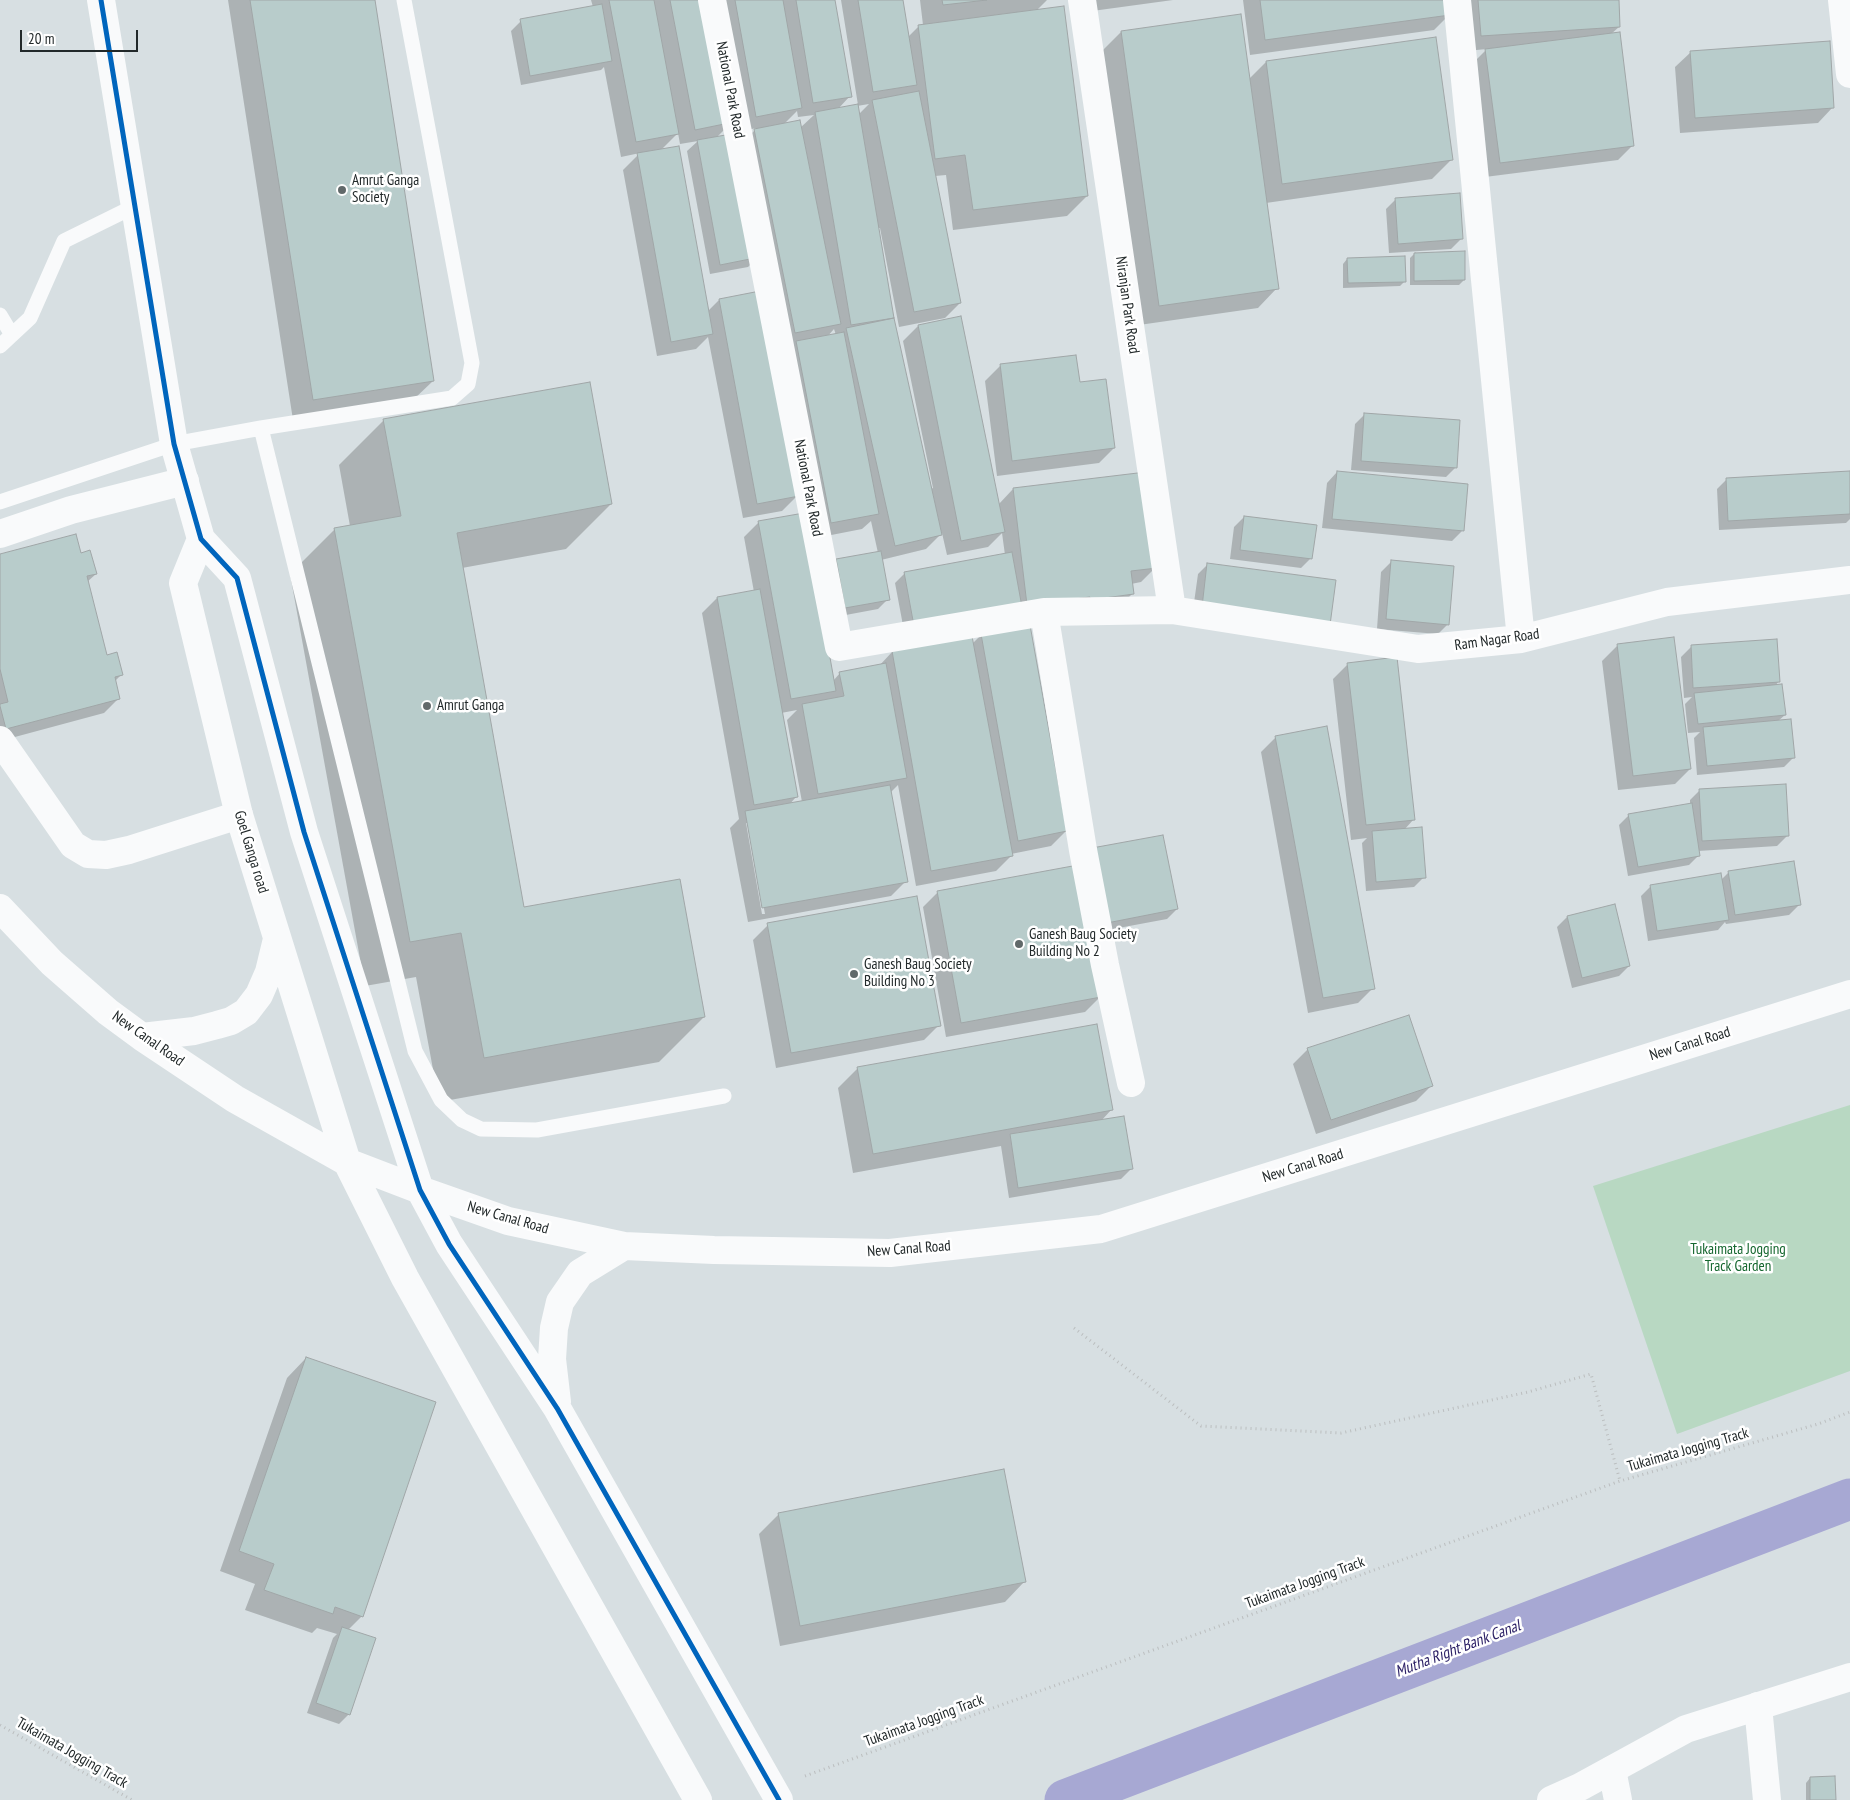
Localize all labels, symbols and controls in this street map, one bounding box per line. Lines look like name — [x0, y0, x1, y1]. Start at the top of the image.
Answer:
scale bar — [22, 20, 140, 52]
text: 20 m — [28, 29, 54, 48]
street label: National Park Road — [712, 40, 748, 140]
place label: Amrut Ganga Society — [352, 172, 419, 207]
marker: Amrut Ganga Society — [336, 184, 348, 196]
street label: Niranjan Park Road — [1111, 255, 1143, 355]
street label: National Park Road — [790, 438, 826, 538]
street label: Ram Nagar Road — [1453, 625, 1541, 655]
place label: Amrut Ganga — [437, 697, 504, 715]
marker: Amrut Ganga — [421, 700, 433, 712]
street label: Goel Ganga road — [230, 809, 272, 895]
place label: Ganesh Baug Society Building No 2 — [1029, 926, 1137, 961]
marker: Ganesh Baug Society Building No 2 — [1013, 938, 1025, 950]
place label: Ganesh Baug Society Building No 3 — [864, 956, 972, 991]
marker: Ganesh Baug Society Building No 3 — [848, 968, 860, 980]
street label: New Canal Road — [109, 1008, 187, 1070]
street label: New Canal Road — [1647, 1023, 1733, 1065]
street label: New Canal Road — [1260, 1145, 1346, 1187]
street label: New Canal Road — [465, 1198, 551, 1238]
street label: New Canal Road — [867, 1237, 951, 1261]
park label: Tukaimata Jogging Track Garden — [1690, 1241, 1786, 1276]
street label: Tukaimata Jogging Track — [1625, 1424, 1751, 1476]
street label: Tukaimata Jogging Track — [1243, 1553, 1367, 1613]
water label: Mutha Right Bank Canal — [1393, 1616, 1523, 1682]
street label: Tukaimata Jogging Track — [862, 1691, 986, 1751]
street label: Tukaimata Jogging Track — [13, 1714, 131, 1792]

